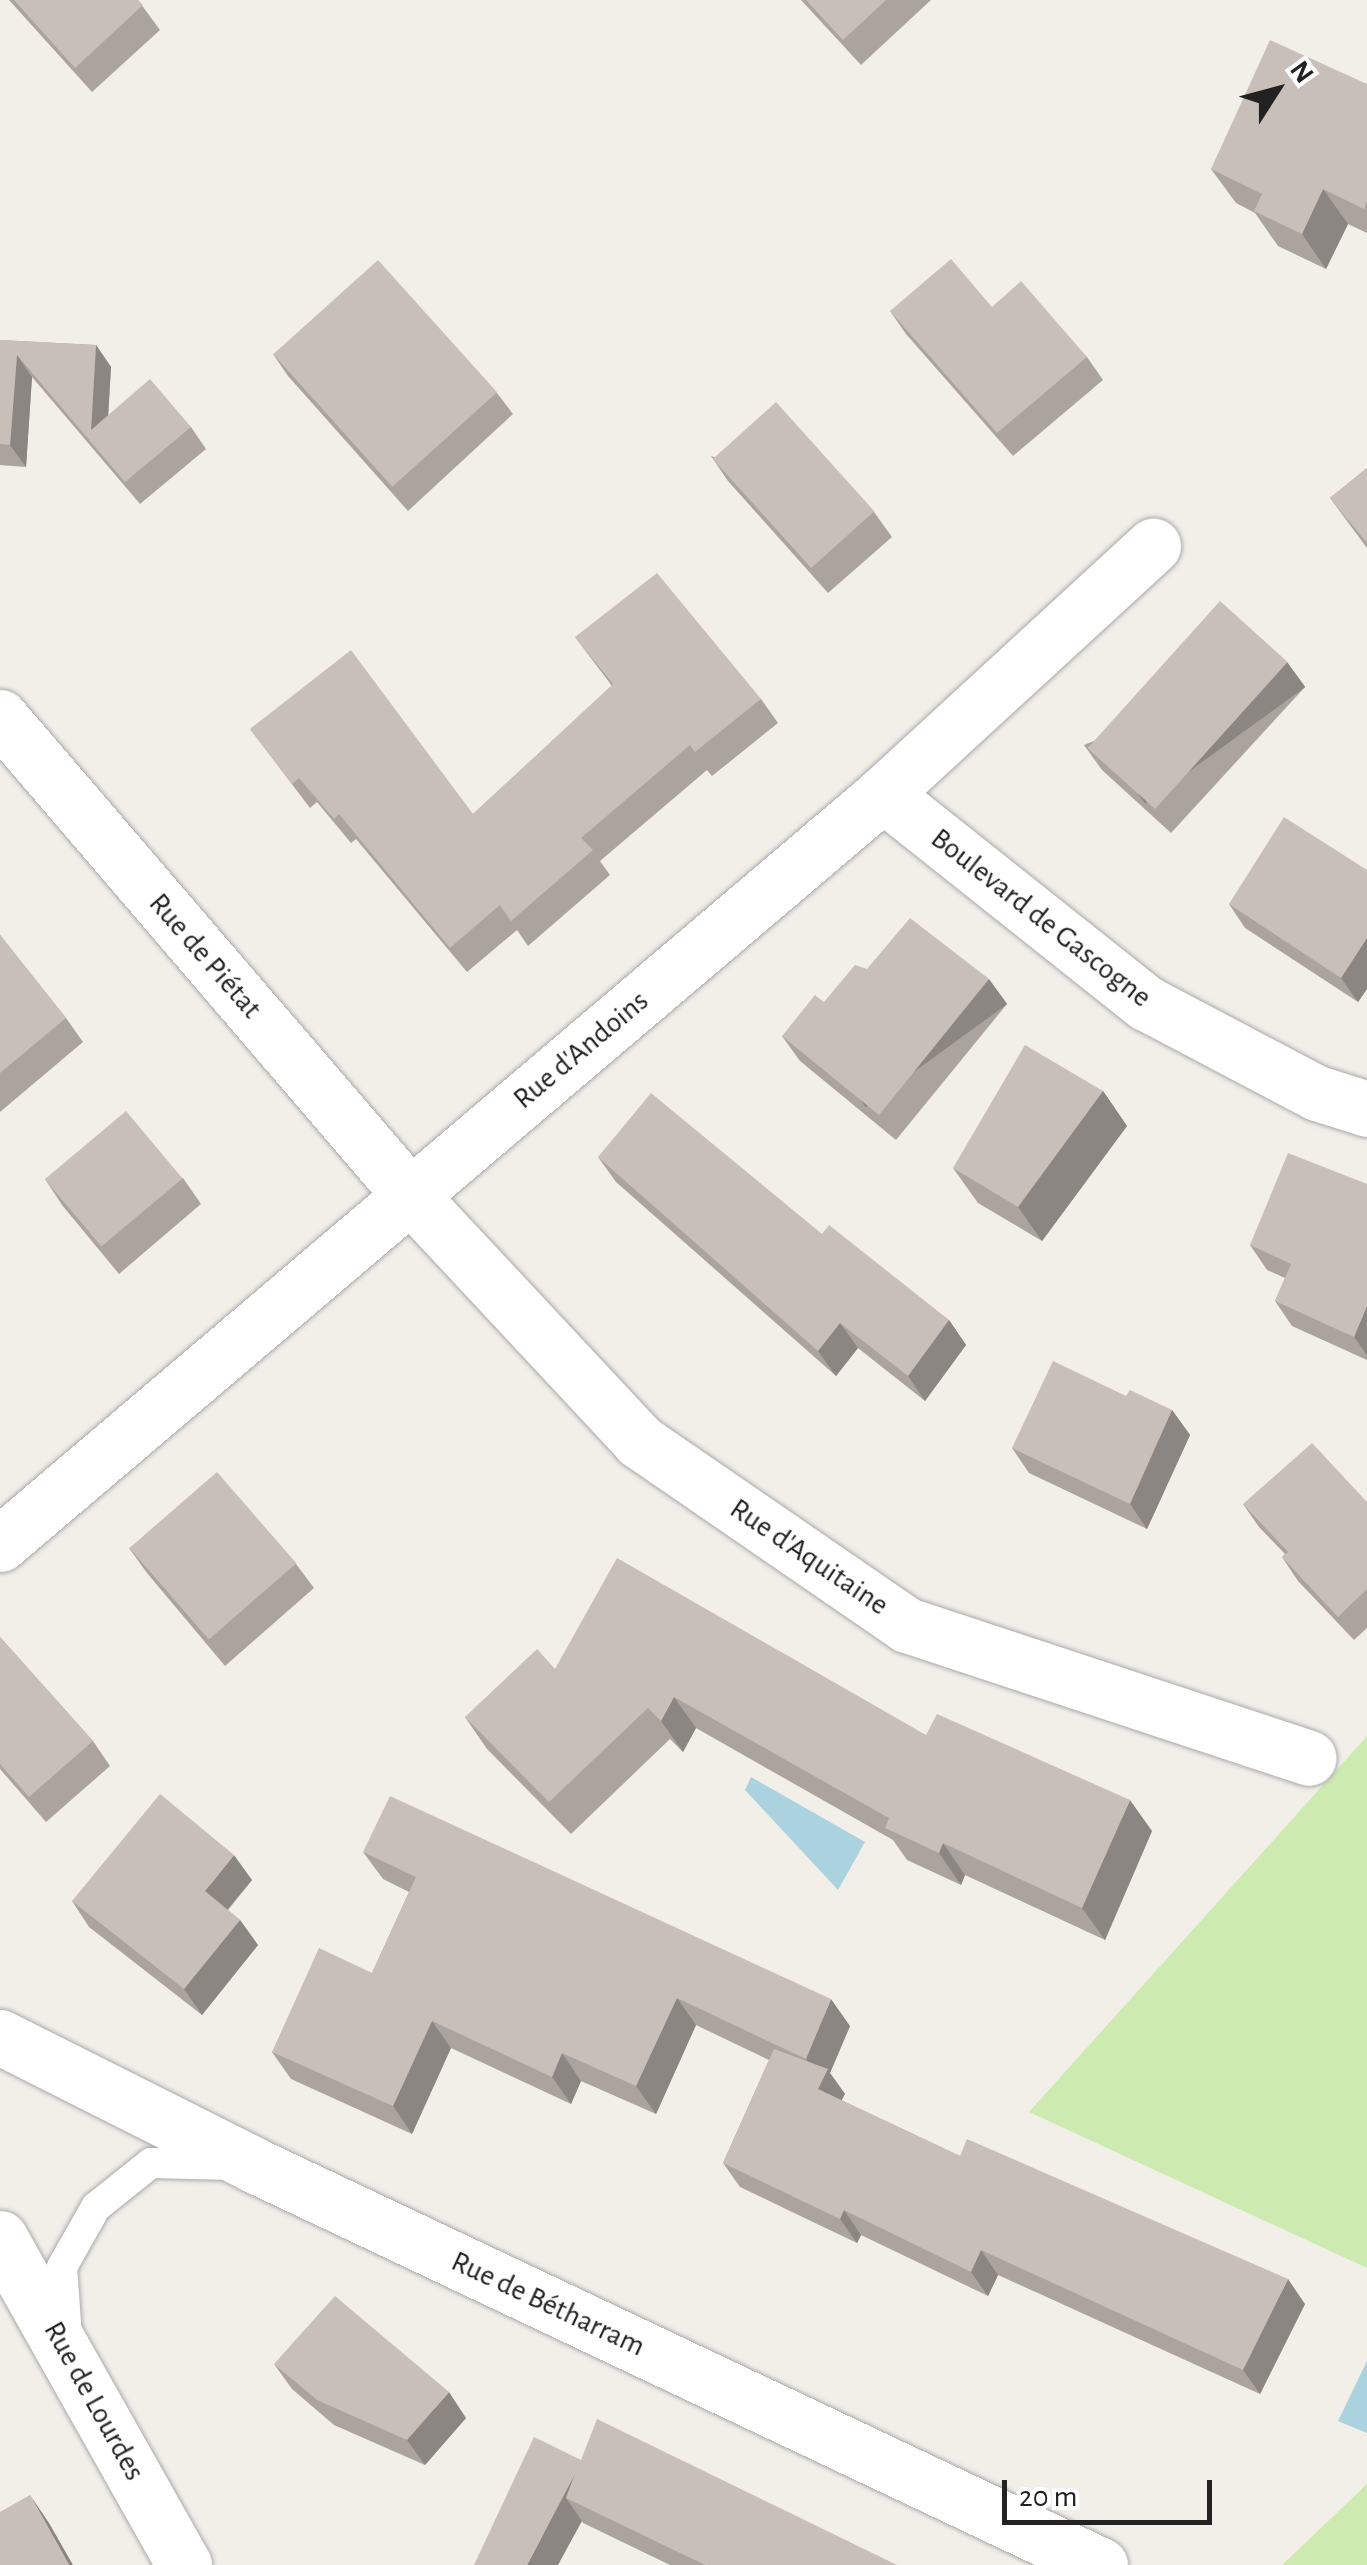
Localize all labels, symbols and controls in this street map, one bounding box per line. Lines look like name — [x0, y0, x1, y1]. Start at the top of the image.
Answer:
north arrow — [1227, 40, 1327, 140]
text: N — [1284, 56, 1318, 88]
street label: Boulevard de Gascogne — [923, 821, 1159, 1015]
street label: Rue de Piétat — [141, 886, 269, 1026]
street label: Rue d'Andoins — [506, 983, 656, 1117]
street label: Rue d'Aquitaine — [723, 1491, 895, 1623]
street label: Rue de Bétharram — [445, 2243, 651, 2365]
street label: Rue de Lourdes — [36, 2315, 152, 2487]
scale bar — [1007, 2460, 1217, 2522]
text: 20 m — [1019, 2482, 1077, 2512]

